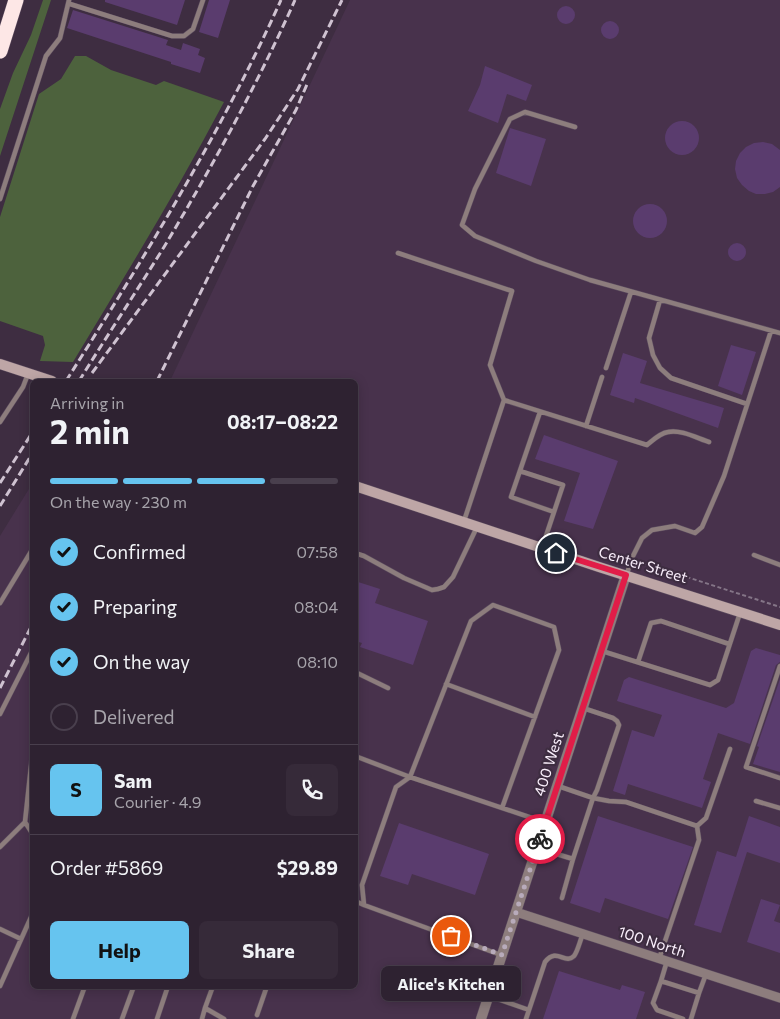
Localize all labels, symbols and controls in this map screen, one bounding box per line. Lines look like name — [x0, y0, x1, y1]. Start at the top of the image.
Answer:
text: Arriving in — [50, 393, 124, 412]
text: 08:17–08:22 — [227, 410, 338, 433]
text: 2 min — [50, 411, 130, 451]
text: On the way · 230 m — [50, 492, 187, 511]
pin — [535, 532, 577, 574]
icon: check — [50, 538, 78, 566]
icon: home — [542, 539, 570, 567]
text: Confirmed — [93, 540, 186, 563]
text: 07:58 — [296, 542, 338, 561]
street label: Center Street — [597, 542, 690, 586]
icon: check — [50, 593, 78, 621]
text: Preparing — [93, 595, 177, 618]
text: 08:04 — [294, 597, 338, 616]
icon: check — [50, 648, 78, 676]
text: On the way — [93, 650, 190, 673]
text: 08:10 — [297, 652, 338, 671]
text: Delivered — [93, 705, 174, 728]
street label: 400 West — [529, 729, 567, 798]
button: phone — [286, 764, 338, 816]
text: Sam — [114, 769, 152, 792]
text: S — [70, 778, 82, 801]
text: Courier · 4.9 — [114, 792, 201, 811]
courier — [515, 814, 565, 864]
icon: bike — [526, 825, 554, 853]
text: Order #5869 — [50, 856, 163, 879]
text: $29.89 — [277, 856, 338, 879]
pin — [430, 915, 472, 957]
button: Help — [50, 921, 189, 979]
button: Share — [199, 921, 338, 979]
icon: bag — [437, 922, 465, 950]
street label: 100 North — [616, 922, 688, 960]
callout: Alice's Kitchen — [381, 966, 521, 1001]
text: Alice's Kitchen — [397, 974, 505, 993]

